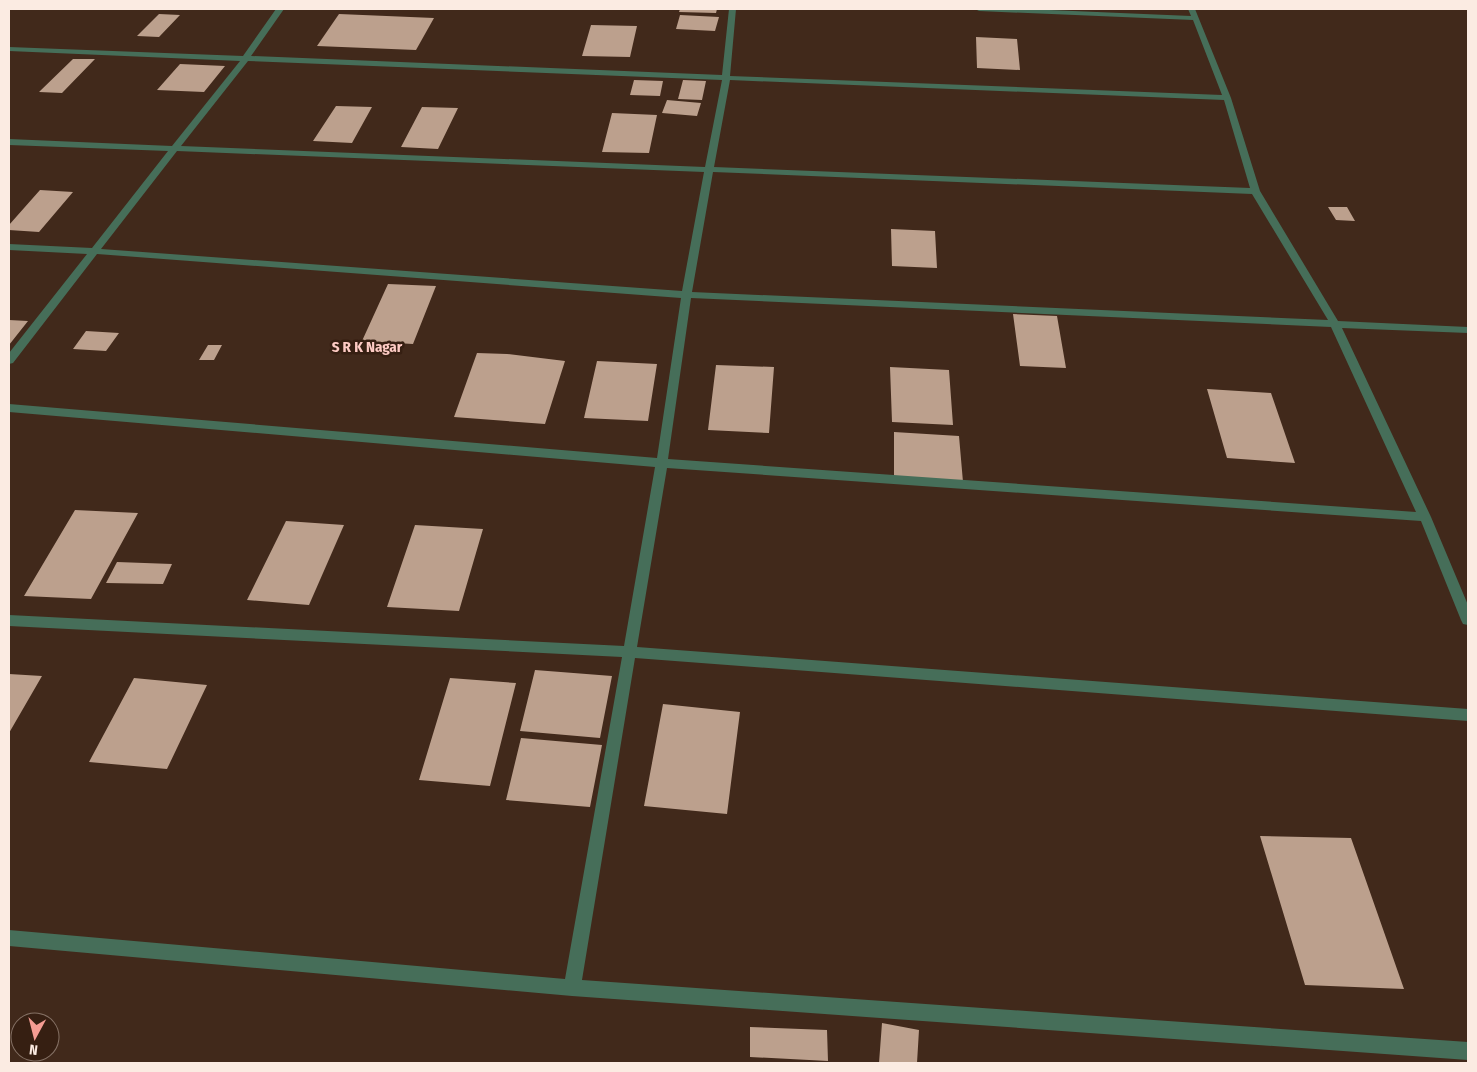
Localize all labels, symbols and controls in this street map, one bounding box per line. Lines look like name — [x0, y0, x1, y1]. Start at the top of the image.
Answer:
district label: S R K Nagar — [332, 338, 403, 356]
north arrow — [10, 1012, 60, 1062]
text: N — [28, 1040, 39, 1058]

